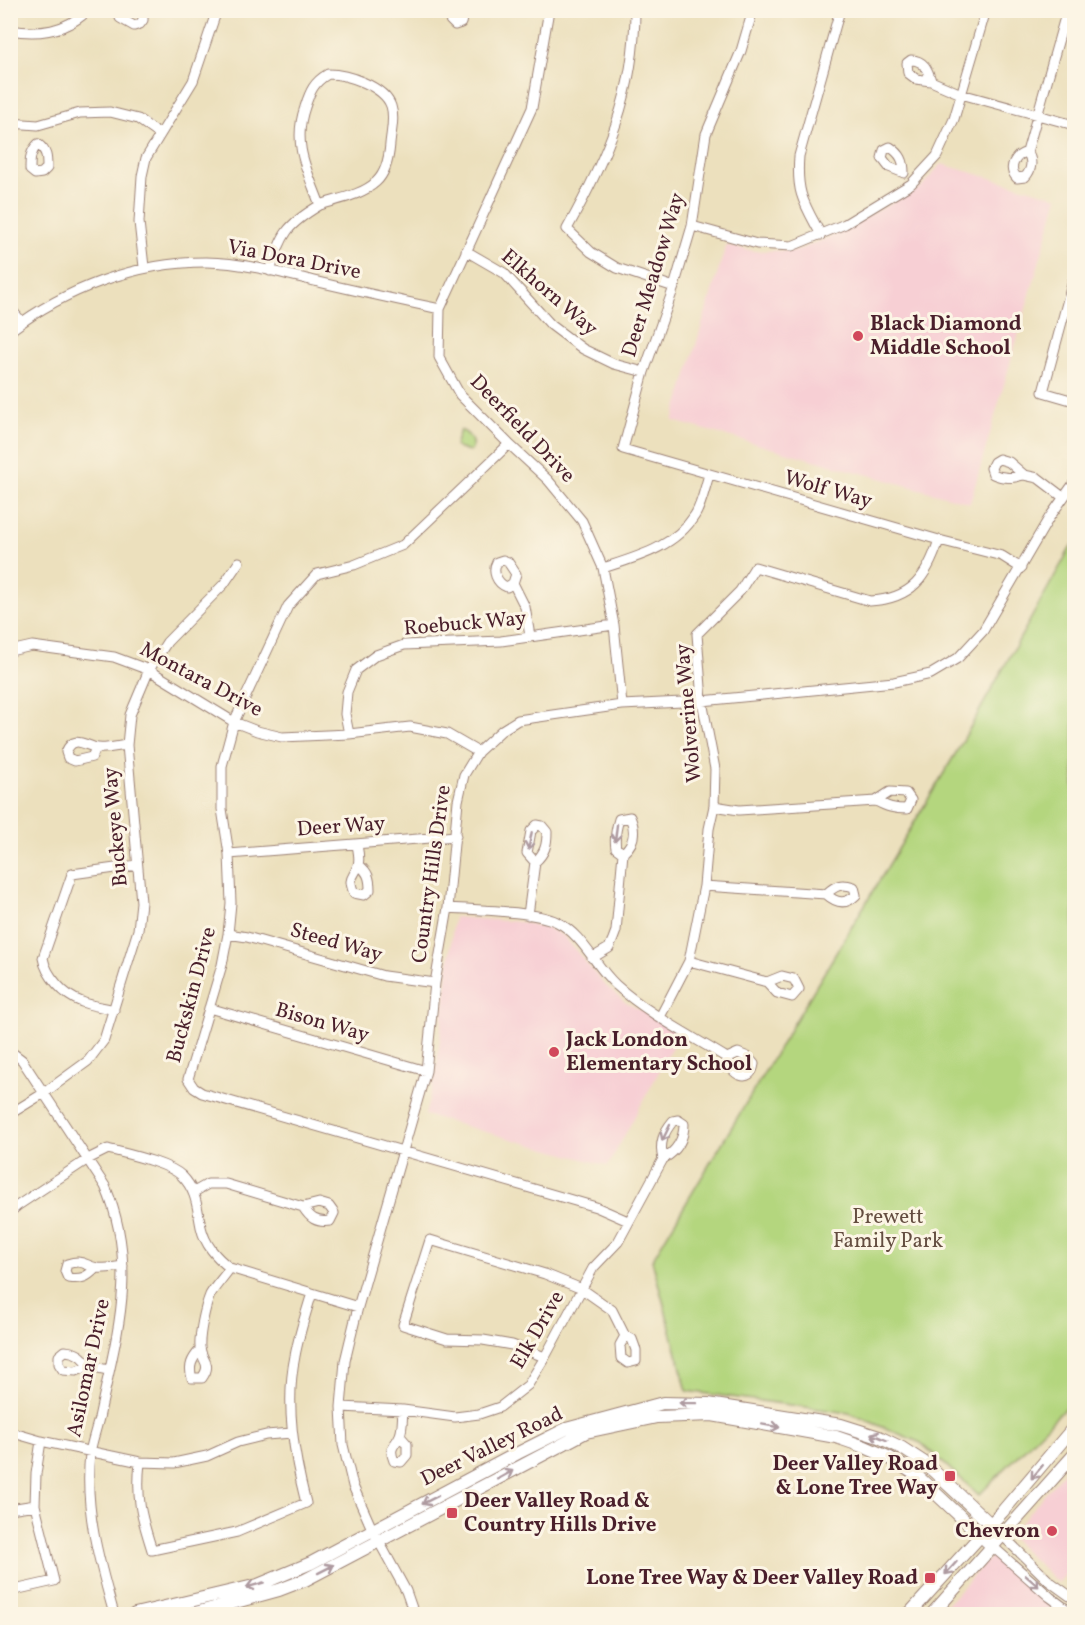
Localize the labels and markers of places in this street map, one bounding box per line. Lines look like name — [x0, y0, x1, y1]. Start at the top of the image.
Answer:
place label: Black Diamond Middle School — [870, 310, 1022, 363]
marker: Black Diamond Middle School — [851, 329, 865, 343]
place label: Jack London Elementary School — [565, 1026, 752, 1079]
marker: Jack London Elementary School — [547, 1045, 561, 1059]
place label: Deer Valley Road & Lone Tree Way — [772, 1450, 938, 1503]
marker: Deer Valley Road & Lone Tree Way — [943, 1469, 957, 1483]
place label: Deer Valley Road & Country Hills Drive — [464, 1487, 656, 1540]
marker: Deer Valley Road & Country Hills Drive — [445, 1506, 459, 1520]
place label: Chevron — [955, 1517, 1040, 1546]
marker: Chevron — [1045, 1524, 1059, 1538]
place label: Lone Tree Way & Deer Valley Road — [586, 1564, 918, 1593]
marker: Lone Tree Way & Deer Valley Road — [923, 1571, 937, 1585]

